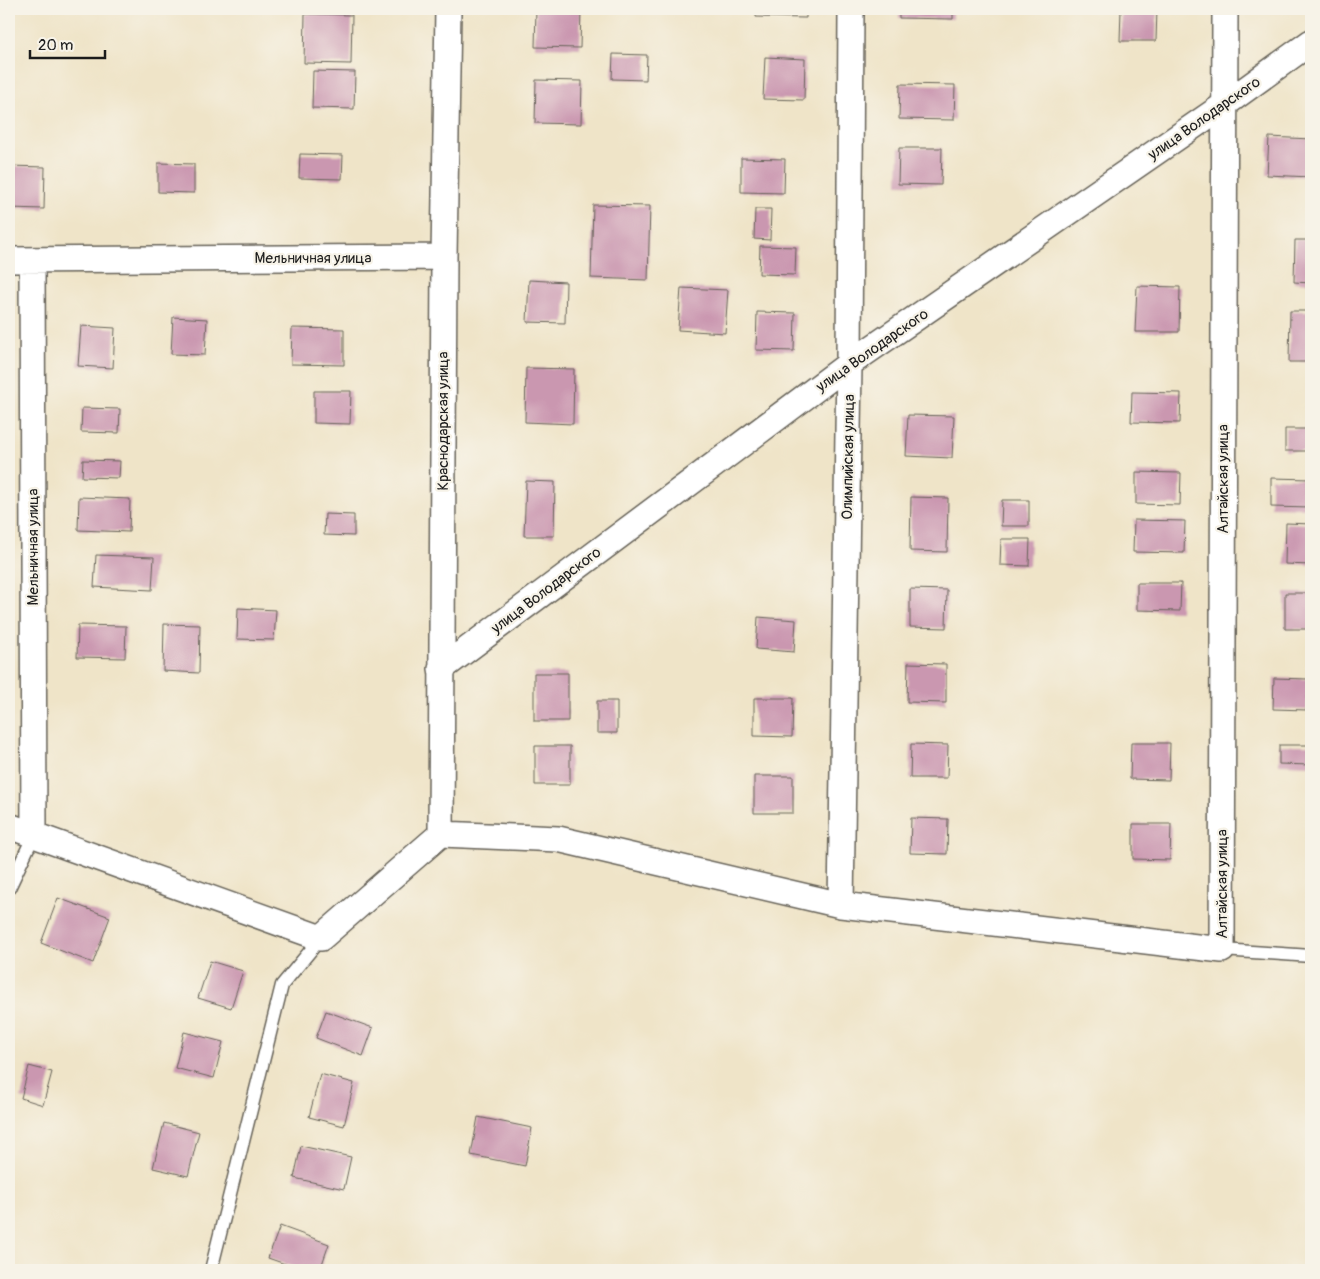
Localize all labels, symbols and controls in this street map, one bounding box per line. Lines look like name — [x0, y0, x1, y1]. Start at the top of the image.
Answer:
scale bar — [30, 28, 105, 60]
text: 20 m — [38, 36, 73, 55]
street label: улица Володарского — [1144, 73, 1264, 165]
street label: Мельничная улица — [255, 249, 371, 268]
street label: улица Володарского — [812, 305, 932, 397]
street label: Краснодарская улица — [434, 352, 453, 490]
street label: Олимпийская улица — [838, 394, 859, 520]
street label: Алтайская улица — [1214, 424, 1233, 534]
street label: Мельничная улица — [24, 489, 43, 605]
street label: улица Володарского — [487, 543, 605, 639]
street label: Алтайская улица — [1213, 829, 1232, 939]

